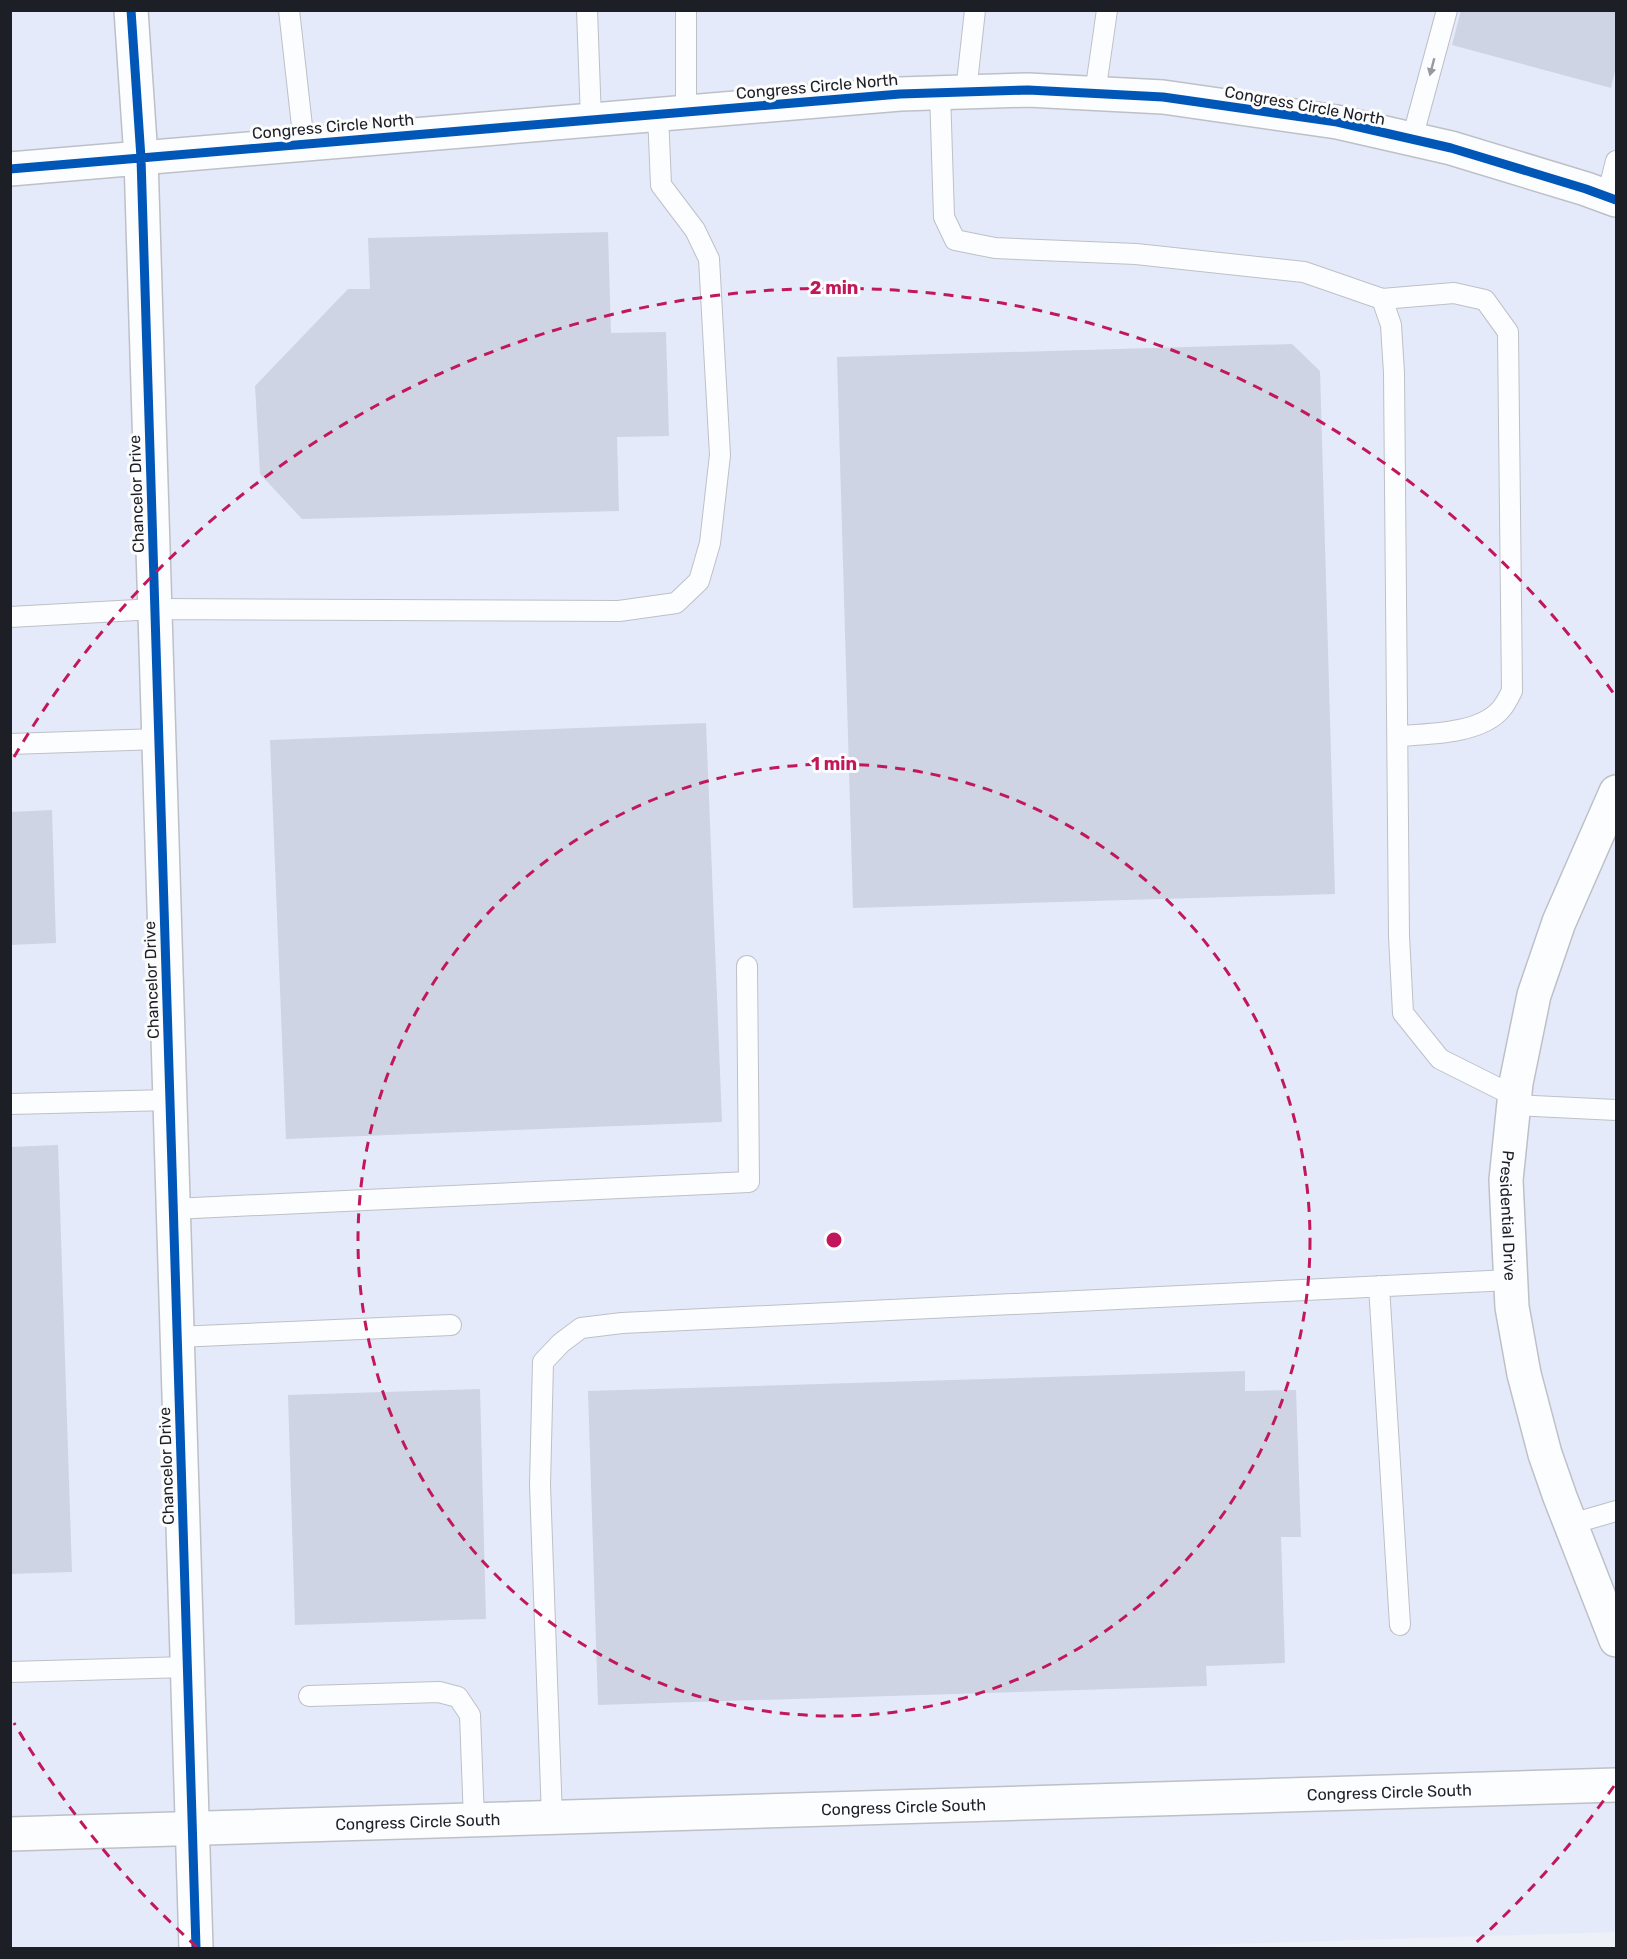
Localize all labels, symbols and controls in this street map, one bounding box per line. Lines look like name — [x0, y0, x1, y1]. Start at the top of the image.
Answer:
one-way arrow — [1426, 58, 1436, 76]
street label: Congress Circle North — [735, 70, 899, 103]
street label: Congress Circle North — [1223, 82, 1387, 129]
street label: Congress Circle North — [251, 110, 415, 143]
text: 2 min — [810, 277, 858, 299]
street label: Chancelor Drive — [125, 435, 148, 553]
text: 1 min — [811, 753, 857, 775]
street label: Chancelor Drive — [140, 921, 163, 1039]
street label: Presidential Drive — [1496, 1149, 1520, 1281]
centre of rings — [824, 1230, 844, 1250]
street label: Chancelor Drive — [155, 1407, 178, 1525]
street label: Congress Circle South — [1307, 1780, 1472, 1804]
street label: Congress Circle South — [821, 1795, 986, 1819]
street label: Congress Circle South — [335, 1810, 501, 1834]

